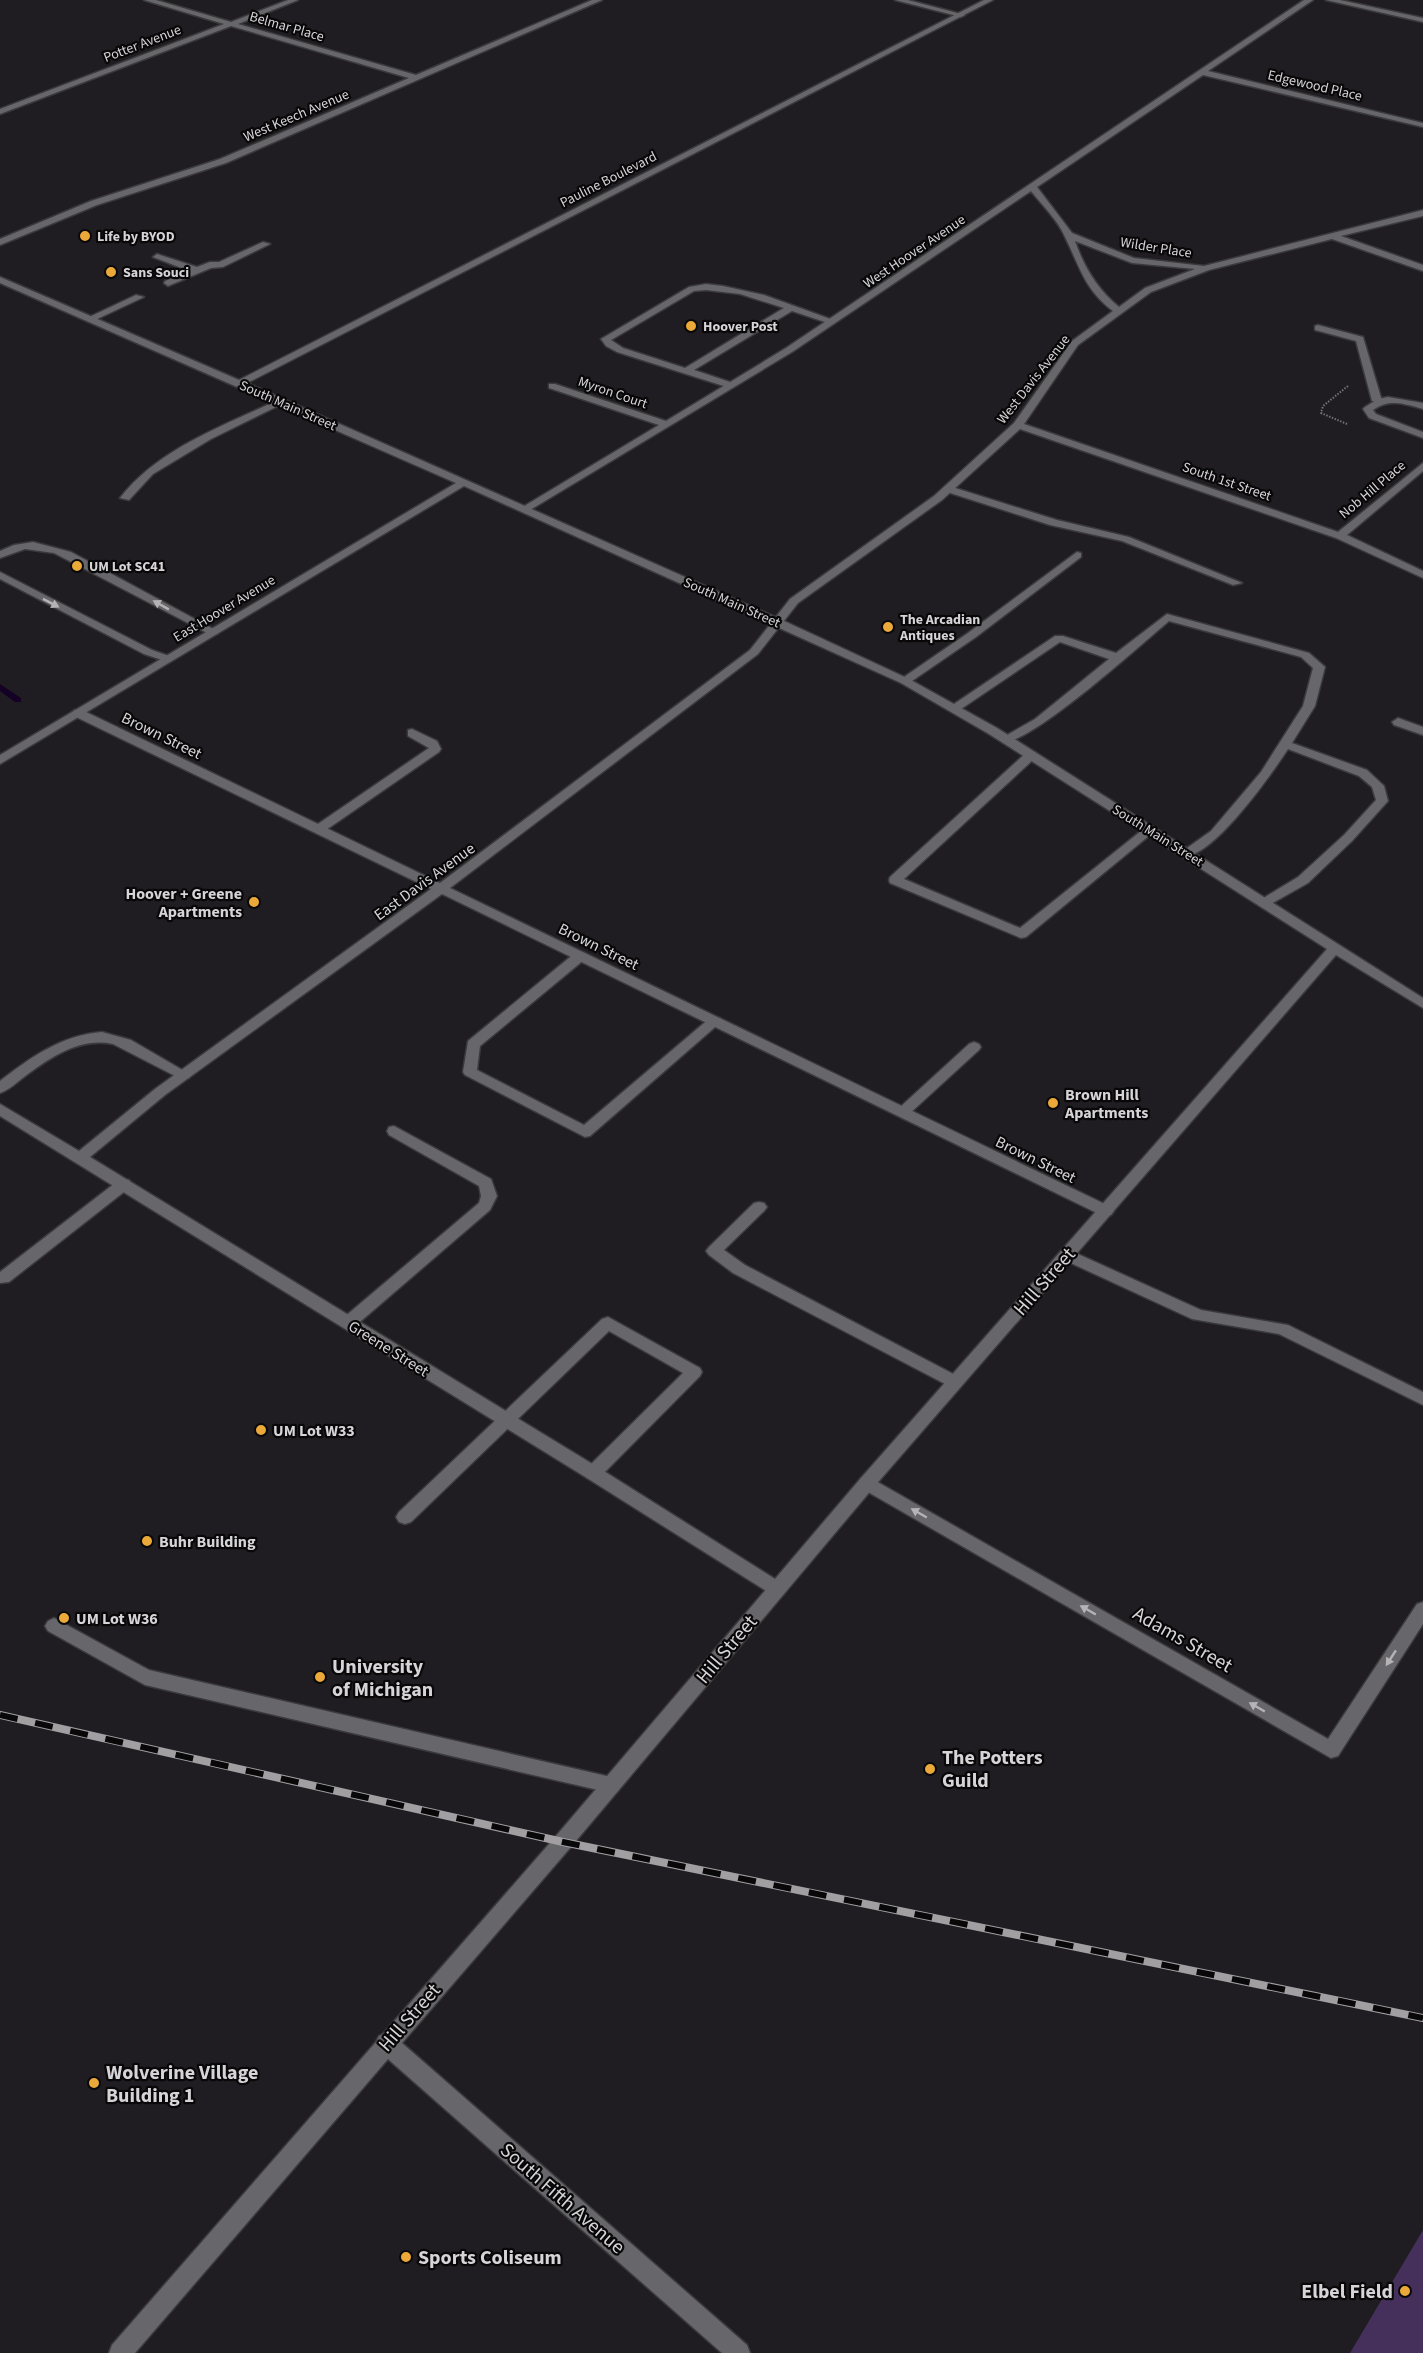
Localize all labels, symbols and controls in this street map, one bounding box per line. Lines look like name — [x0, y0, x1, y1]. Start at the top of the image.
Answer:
street label: Belmar Place — [247, 7, 326, 47]
street label: Potter Avenue — [101, 20, 184, 68]
street label: Edgewood Place — [1266, 65, 1364, 107]
street label: West Keech Avenue — [241, 85, 352, 147]
street label: Pauline Boulevard — [557, 147, 660, 213]
street label: West Hoover Avenue — [859, 210, 970, 294]
place label: Life by BYOD — [97, 227, 175, 247]
marker: Life by BYOD — [78, 229, 92, 243]
street label: Wilder Place — [1119, 232, 1193, 264]
place label: Sans Souci — [123, 263, 189, 283]
marker: Sans Souci — [104, 265, 118, 279]
place label: Hoover Post — [703, 317, 778, 337]
marker: Hoover Post — [684, 319, 698, 333]
street label: West Davis Avenue — [992, 331, 1075, 429]
street label: Myron Court — [575, 372, 650, 414]
street label: South Main Street — [236, 376, 339, 436]
street label: Nob Hill Place — [1335, 456, 1410, 524]
street label: South 1st Street — [1179, 457, 1274, 507]
place label: UM Lot SC41 — [89, 557, 165, 577]
marker: UM Lot SC41 — [70, 559, 84, 573]
street label: East Hoover Avenue — [170, 570, 279, 647]
street label: South Main Street — [680, 573, 783, 633]
one-way arrow — [43, 598, 60, 607]
one-way arrow — [153, 600, 170, 610]
place label: The Arcadian Antiques — [899, 610, 980, 646]
marker: The Arcadian Antiques — [881, 620, 895, 634]
street label: Brown Street — [118, 707, 206, 765]
street label: South Main Street — [1108, 800, 1207, 872]
street label: East Davis Avenue — [370, 838, 480, 926]
place label: Hoover + Greene Apartments — [125, 883, 242, 923]
marker: Hoover + Greene Apartments — [247, 895, 261, 909]
street label: Brown Street — [555, 918, 643, 976]
place label: Brown Hill Apartments — [1064, 1084, 1148, 1124]
marker: Brown Hill Apartments — [1046, 1096, 1060, 1110]
street label: Brown Street — [992, 1131, 1080, 1189]
street label: Hill Street — [1007, 1241, 1082, 1322]
street label: Greene Street — [344, 1315, 433, 1383]
place label: UM Lot W33 — [273, 1420, 355, 1442]
marker: UM Lot W33 — [254, 1423, 268, 1437]
one-way arrow — [911, 1508, 927, 1519]
place label: Buhr Building — [159, 1531, 256, 1553]
marker: Buhr Building — [140, 1534, 154, 1548]
street label: Adams Street — [1127, 1600, 1238, 1680]
one-way arrow — [1080, 1605, 1096, 1616]
place label: UM Lot W36 — [76, 1608, 158, 1630]
street label: Hill Street — [690, 1609, 764, 1690]
marker: UM Lot W36 — [57, 1611, 71, 1625]
one-way arrow — [1386, 1650, 1397, 1666]
place label: University of Michigan — [332, 1653, 433, 1704]
marker: University of Michigan — [313, 1670, 327, 1684]
one-way arrow — [1249, 1702, 1265, 1713]
place label: The Potters Guild — [942, 1744, 1043, 1795]
marker: The Potters Guild — [923, 1762, 937, 1776]
street label: Hill Street — [372, 1977, 447, 2058]
place label: Wolverine Village Building 1 — [106, 2059, 258, 2110]
marker: Wolverine Village Building 1 — [87, 2076, 101, 2090]
street label: South Fifth Avenue — [494, 2137, 631, 2261]
place label: Sports Coliseum — [418, 2244, 562, 2272]
marker: Sports Coliseum — [399, 2250, 413, 2264]
place label: Elbel Field — [1301, 2278, 1393, 2306]
marker: Elbel Field — [1398, 2284, 1412, 2298]

